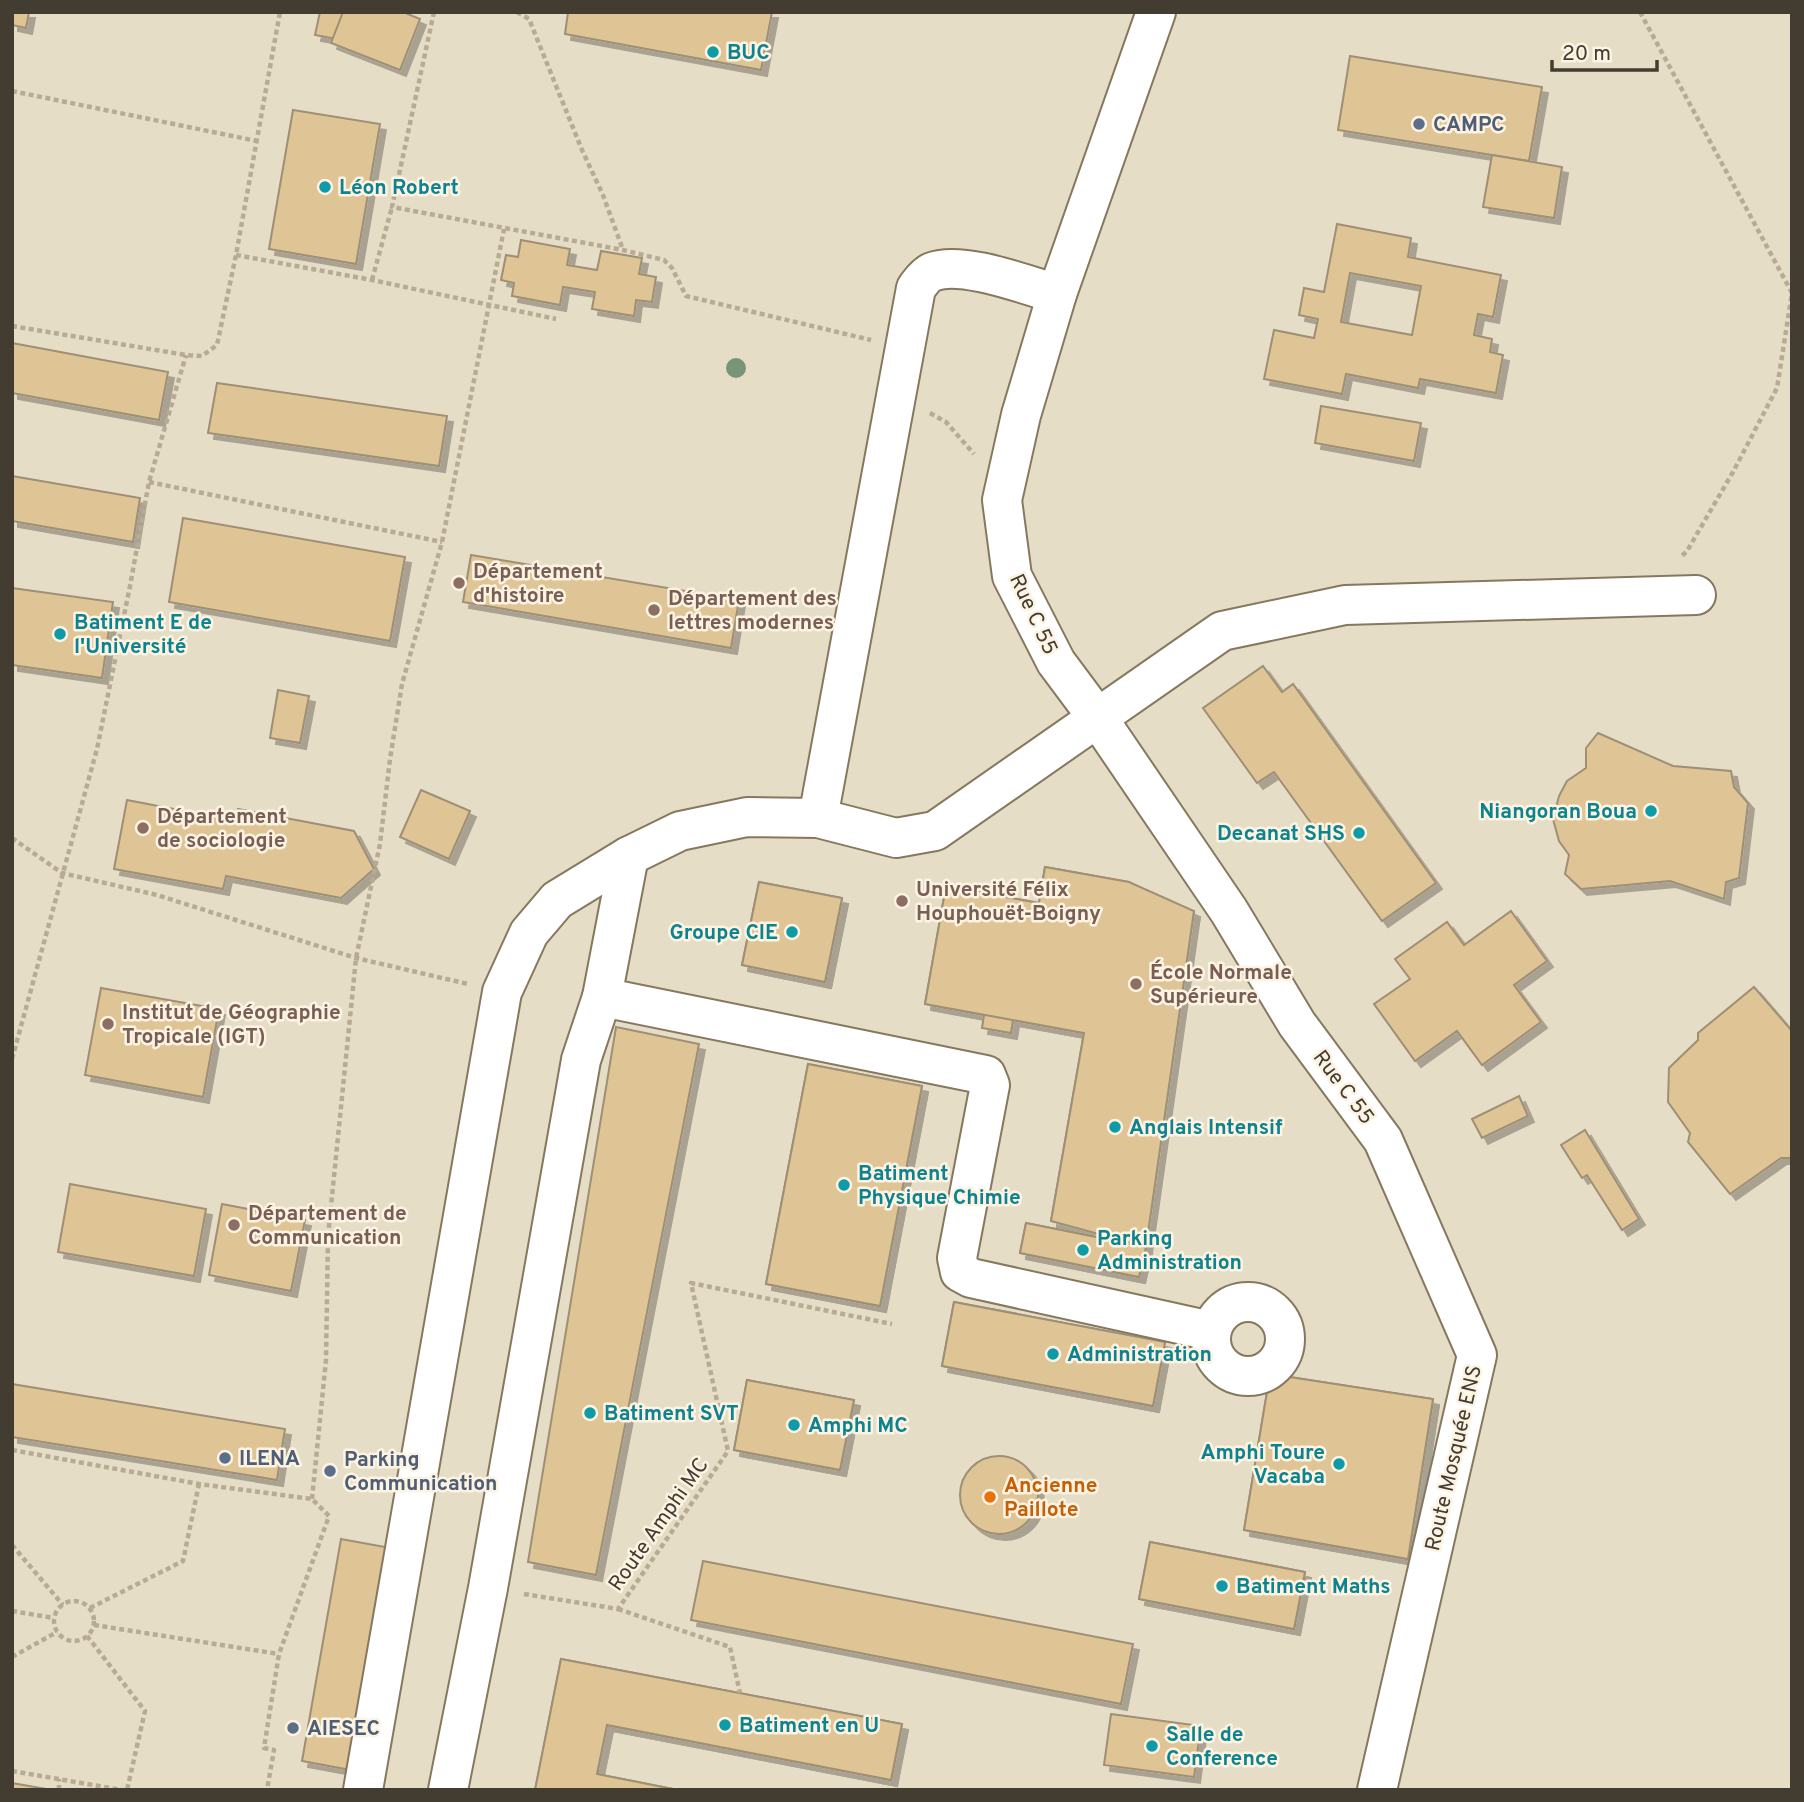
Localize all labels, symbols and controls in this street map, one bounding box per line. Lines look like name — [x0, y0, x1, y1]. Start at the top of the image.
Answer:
scale bar — [1552, 28, 1657, 72]
place label: BUC — [727, 40, 770, 67]
text: 20 m — [1562, 41, 1611, 68]
marker: BUC — [705, 44, 721, 60]
place label: CAMPC — [1433, 112, 1505, 139]
marker: CAMPC — [1411, 116, 1427, 132]
place label: Léon Robert — [339, 175, 459, 202]
marker: Léon Robert — [317, 179, 333, 195]
place label: Département d'histoire — [473, 559, 603, 610]
street label: Rue C 55 — [1002, 570, 1063, 659]
marker: Département d'histoire — [451, 575, 467, 591]
place label: Département des lettres modernes — [668, 586, 837, 637]
marker: Département des lettres modernes — [646, 602, 662, 618]
place label: Batiment E de l'Université — [74, 610, 212, 661]
marker: Batiment E de l'Université — [52, 626, 68, 642]
place label: Niangoran Boua — [1479, 799, 1637, 826]
marker: Niangoran Boua — [1643, 803, 1659, 819]
place label: Département de sociologie — [157, 804, 287, 855]
marker: Département de sociologie — [135, 820, 151, 836]
place label: Decanat SHS — [1217, 821, 1345, 848]
marker: Decanat SHS — [1351, 825, 1367, 841]
place label: Université Félix Houphouët-Boigny — [916, 877, 1101, 928]
marker: Université Félix Houphouët-Boigny — [894, 893, 910, 909]
place label: Groupe CIE — [669, 920, 778, 947]
marker: Groupe CIE — [784, 924, 800, 940]
place label: École Normale Supérieure — [1150, 959, 1292, 1011]
marker: École Normale Supérieure — [1128, 976, 1144, 992]
place label: Institut de Géographie Tropicale (IGT) — [122, 1000, 341, 1051]
marker: Institut de Géographie Tropicale (IGT) — [100, 1016, 116, 1032]
street label: Rue C 55 — [1306, 1045, 1380, 1130]
place label: Anglais Intensif — [1129, 1115, 1283, 1142]
marker: Anglais Intensif — [1107, 1119, 1123, 1135]
place label: Batiment Physique Chimie — [858, 1161, 1021, 1212]
marker: Batiment Physique Chimie — [836, 1177, 852, 1193]
place label: Département de Communication — [248, 1201, 407, 1252]
marker: Département de Communication — [226, 1217, 242, 1233]
place label: Parking Administration — [1097, 1226, 1242, 1277]
marker: Parking Administration — [1075, 1242, 1091, 1258]
place label: Administration — [1067, 1342, 1212, 1369]
marker: Administration — [1045, 1346, 1061, 1362]
street label: Route Mosquée ENS — [1420, 1363, 1489, 1554]
place label: Batiment SVT — [604, 1401, 739, 1428]
marker: Batiment SVT — [582, 1405, 598, 1421]
place label: Amphi MC — [808, 1413, 908, 1440]
marker: Amphi MC — [786, 1417, 802, 1433]
place label: Amphi Toure Vacaba — [1201, 1440, 1325, 1491]
place label: ILENA — [239, 1446, 300, 1473]
place label: Parking Communication — [344, 1447, 497, 1498]
marker: ILENA — [217, 1450, 233, 1466]
street label: Route Amphi MC — [603, 1453, 715, 1597]
marker: Amphi Toure Vacaba — [1331, 1456, 1347, 1472]
marker: Parking Communication — [322, 1463, 338, 1479]
place label: Ancienne Paillote — [1004, 1473, 1097, 1524]
marker: Ancienne Paillote — [982, 1489, 998, 1505]
place label: Batiment Maths — [1236, 1574, 1391, 1601]
marker: Batiment Maths — [1214, 1578, 1230, 1594]
place label: Batiment en U — [739, 1713, 879, 1740]
place label: AIESEC — [307, 1716, 380, 1743]
marker: Batiment en U — [717, 1717, 733, 1733]
marker: AIESEC — [285, 1720, 301, 1736]
place label: Salle de Conference — [1166, 1722, 1278, 1773]
marker: Salle de Conference — [1144, 1738, 1160, 1754]

